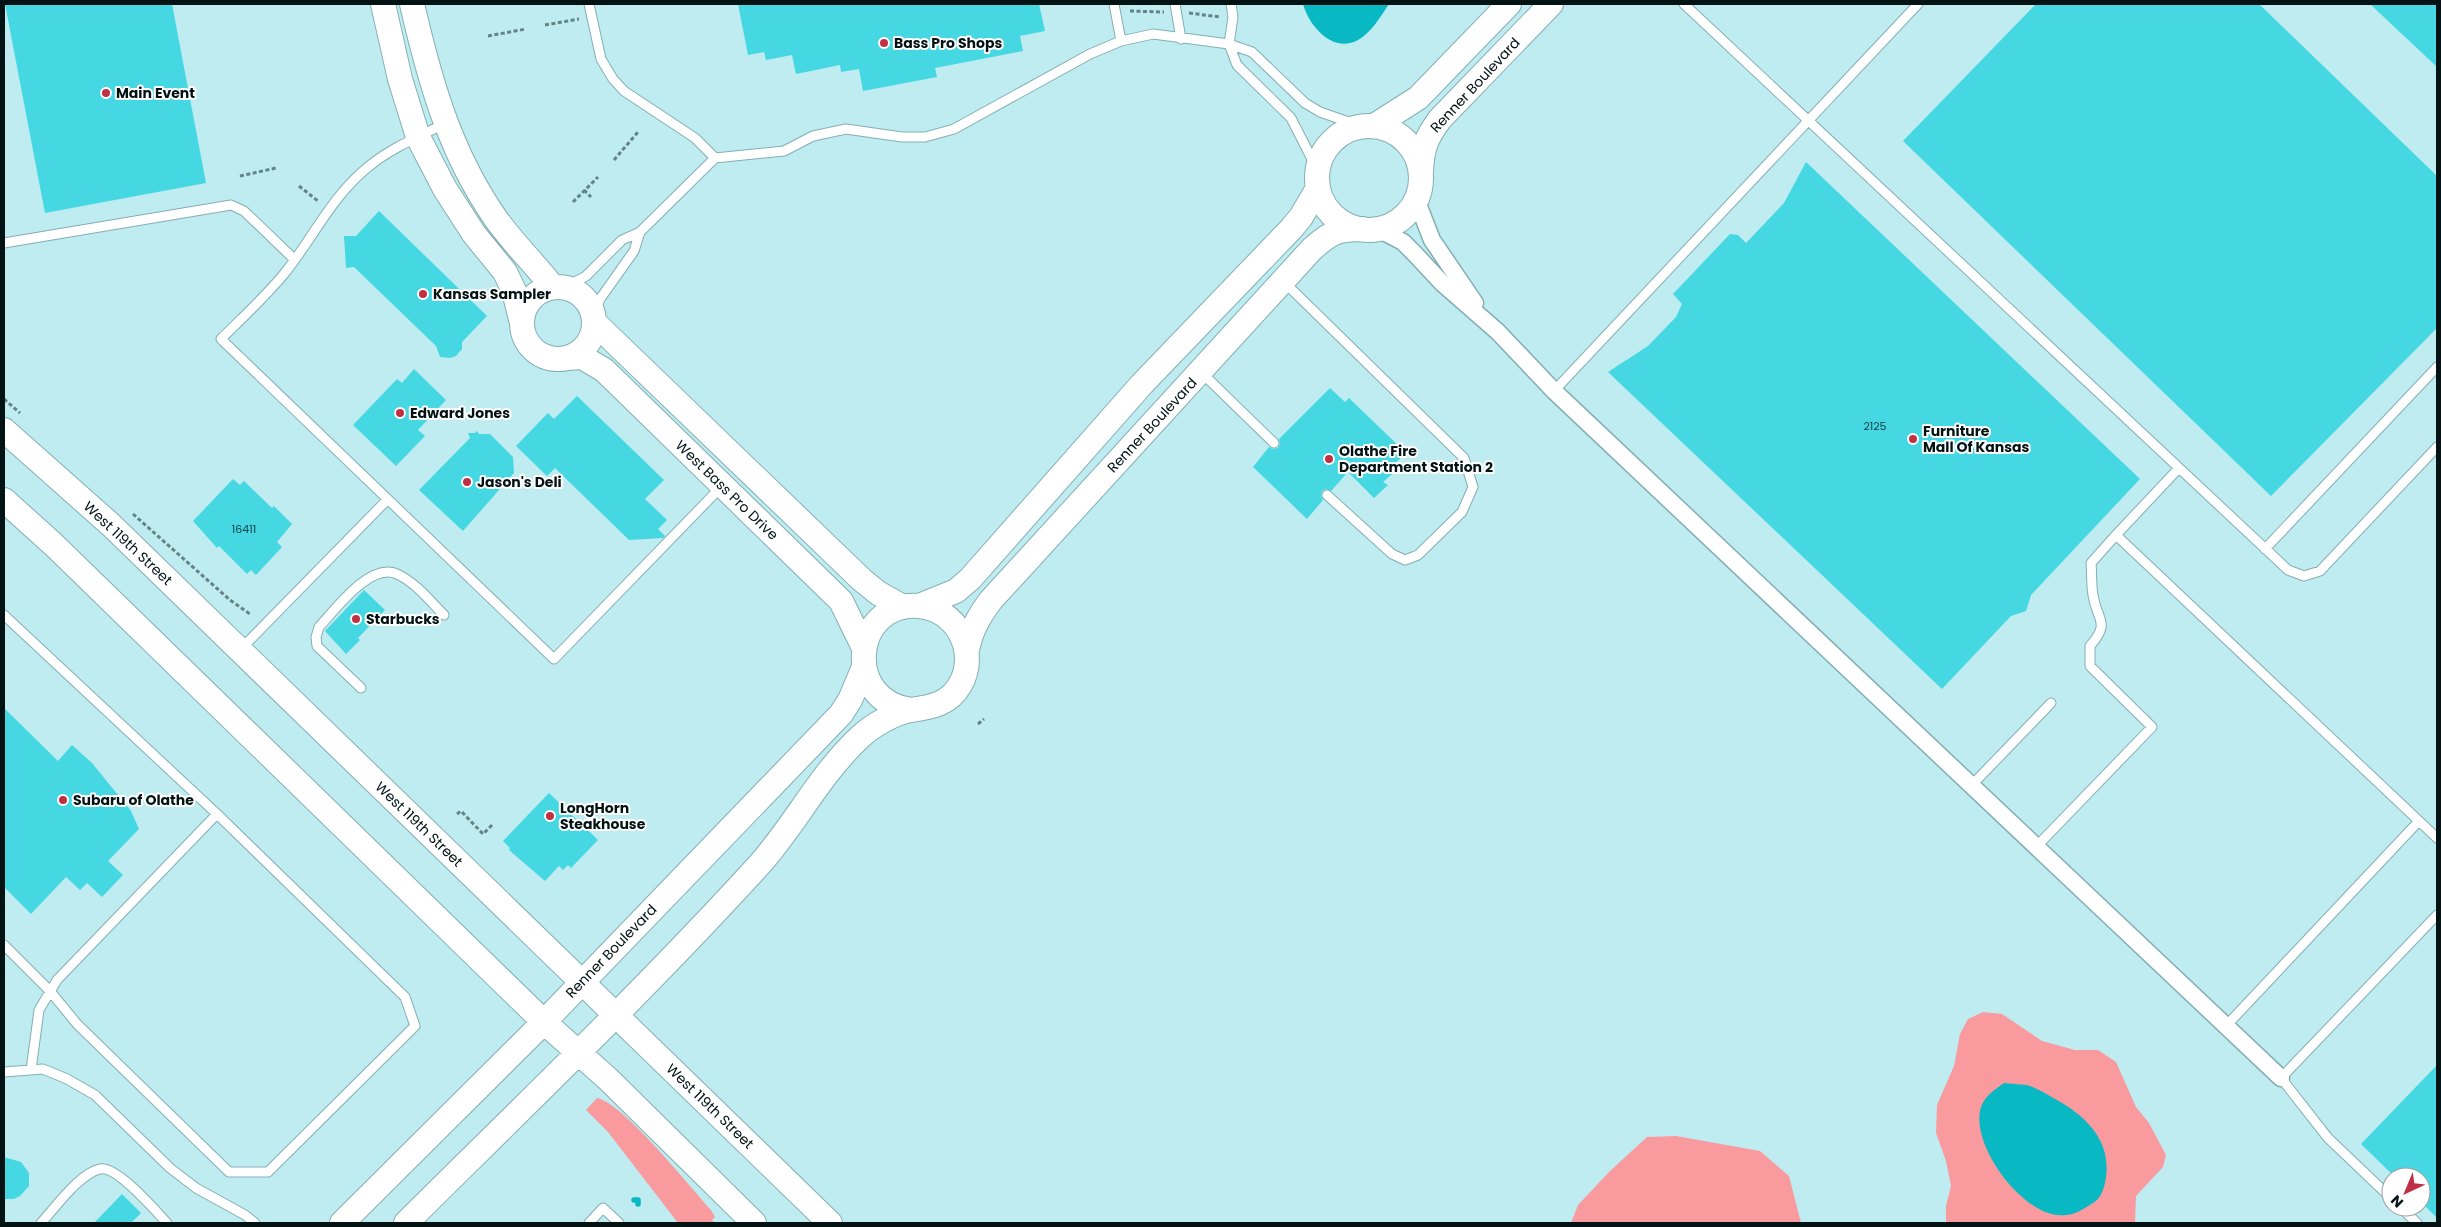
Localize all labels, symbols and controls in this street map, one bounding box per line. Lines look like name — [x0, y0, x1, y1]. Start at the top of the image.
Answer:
place label: Bass Pro Shops — [894, 33, 1002, 53]
street label: Renner Boulevard — [1426, 33, 1524, 137]
marker: Bass Pro Shops — [878, 37, 890, 49]
place label: Main Event — [116, 83, 195, 103]
marker: Main Event — [100, 87, 112, 99]
place label: Kansas Sampler — [433, 284, 551, 304]
marker: Kansas Sampler — [417, 288, 429, 300]
street label: Renner Boulevard — [1103, 373, 1201, 477]
place label: Edward Jones — [410, 403, 510, 423]
marker: Edward Jones — [394, 407, 406, 419]
house number: 2125 — [1863, 418, 1887, 434]
place label: Furniture Mall Of Kansas — [1923, 421, 2030, 457]
marker: Furniture Mall Of Kansas — [1907, 433, 1919, 445]
street label: West Bass Pro Drive — [671, 436, 783, 545]
place label: Olathe Fire Department Station 2 — [1339, 441, 1493, 477]
marker: Olathe Fire Department Station 2 — [1323, 453, 1335, 465]
place label: Jason's Deli — [477, 472, 562, 492]
marker: Jason's Deli — [461, 476, 473, 488]
street label: West 119th Street — [79, 496, 177, 590]
house number: 16411 — [232, 521, 256, 537]
place label: Starbucks — [366, 609, 440, 629]
marker: Starbucks — [350, 613, 362, 625]
street label: West 119th Street — [371, 777, 467, 871]
place label: Subaru of Olathe — [73, 790, 194, 810]
marker: Subaru of Olathe — [57, 794, 69, 806]
place label: LongHorn Steakhouse — [560, 798, 646, 834]
marker: LongHorn Steakhouse — [544, 810, 556, 822]
street label: Renner Boulevard — [561, 900, 661, 1002]
street label: West 119th Street — [662, 1059, 758, 1153]
north arrow — [2381, 1167, 2431, 1217]
text: N — [2386, 1191, 2408, 1212]

